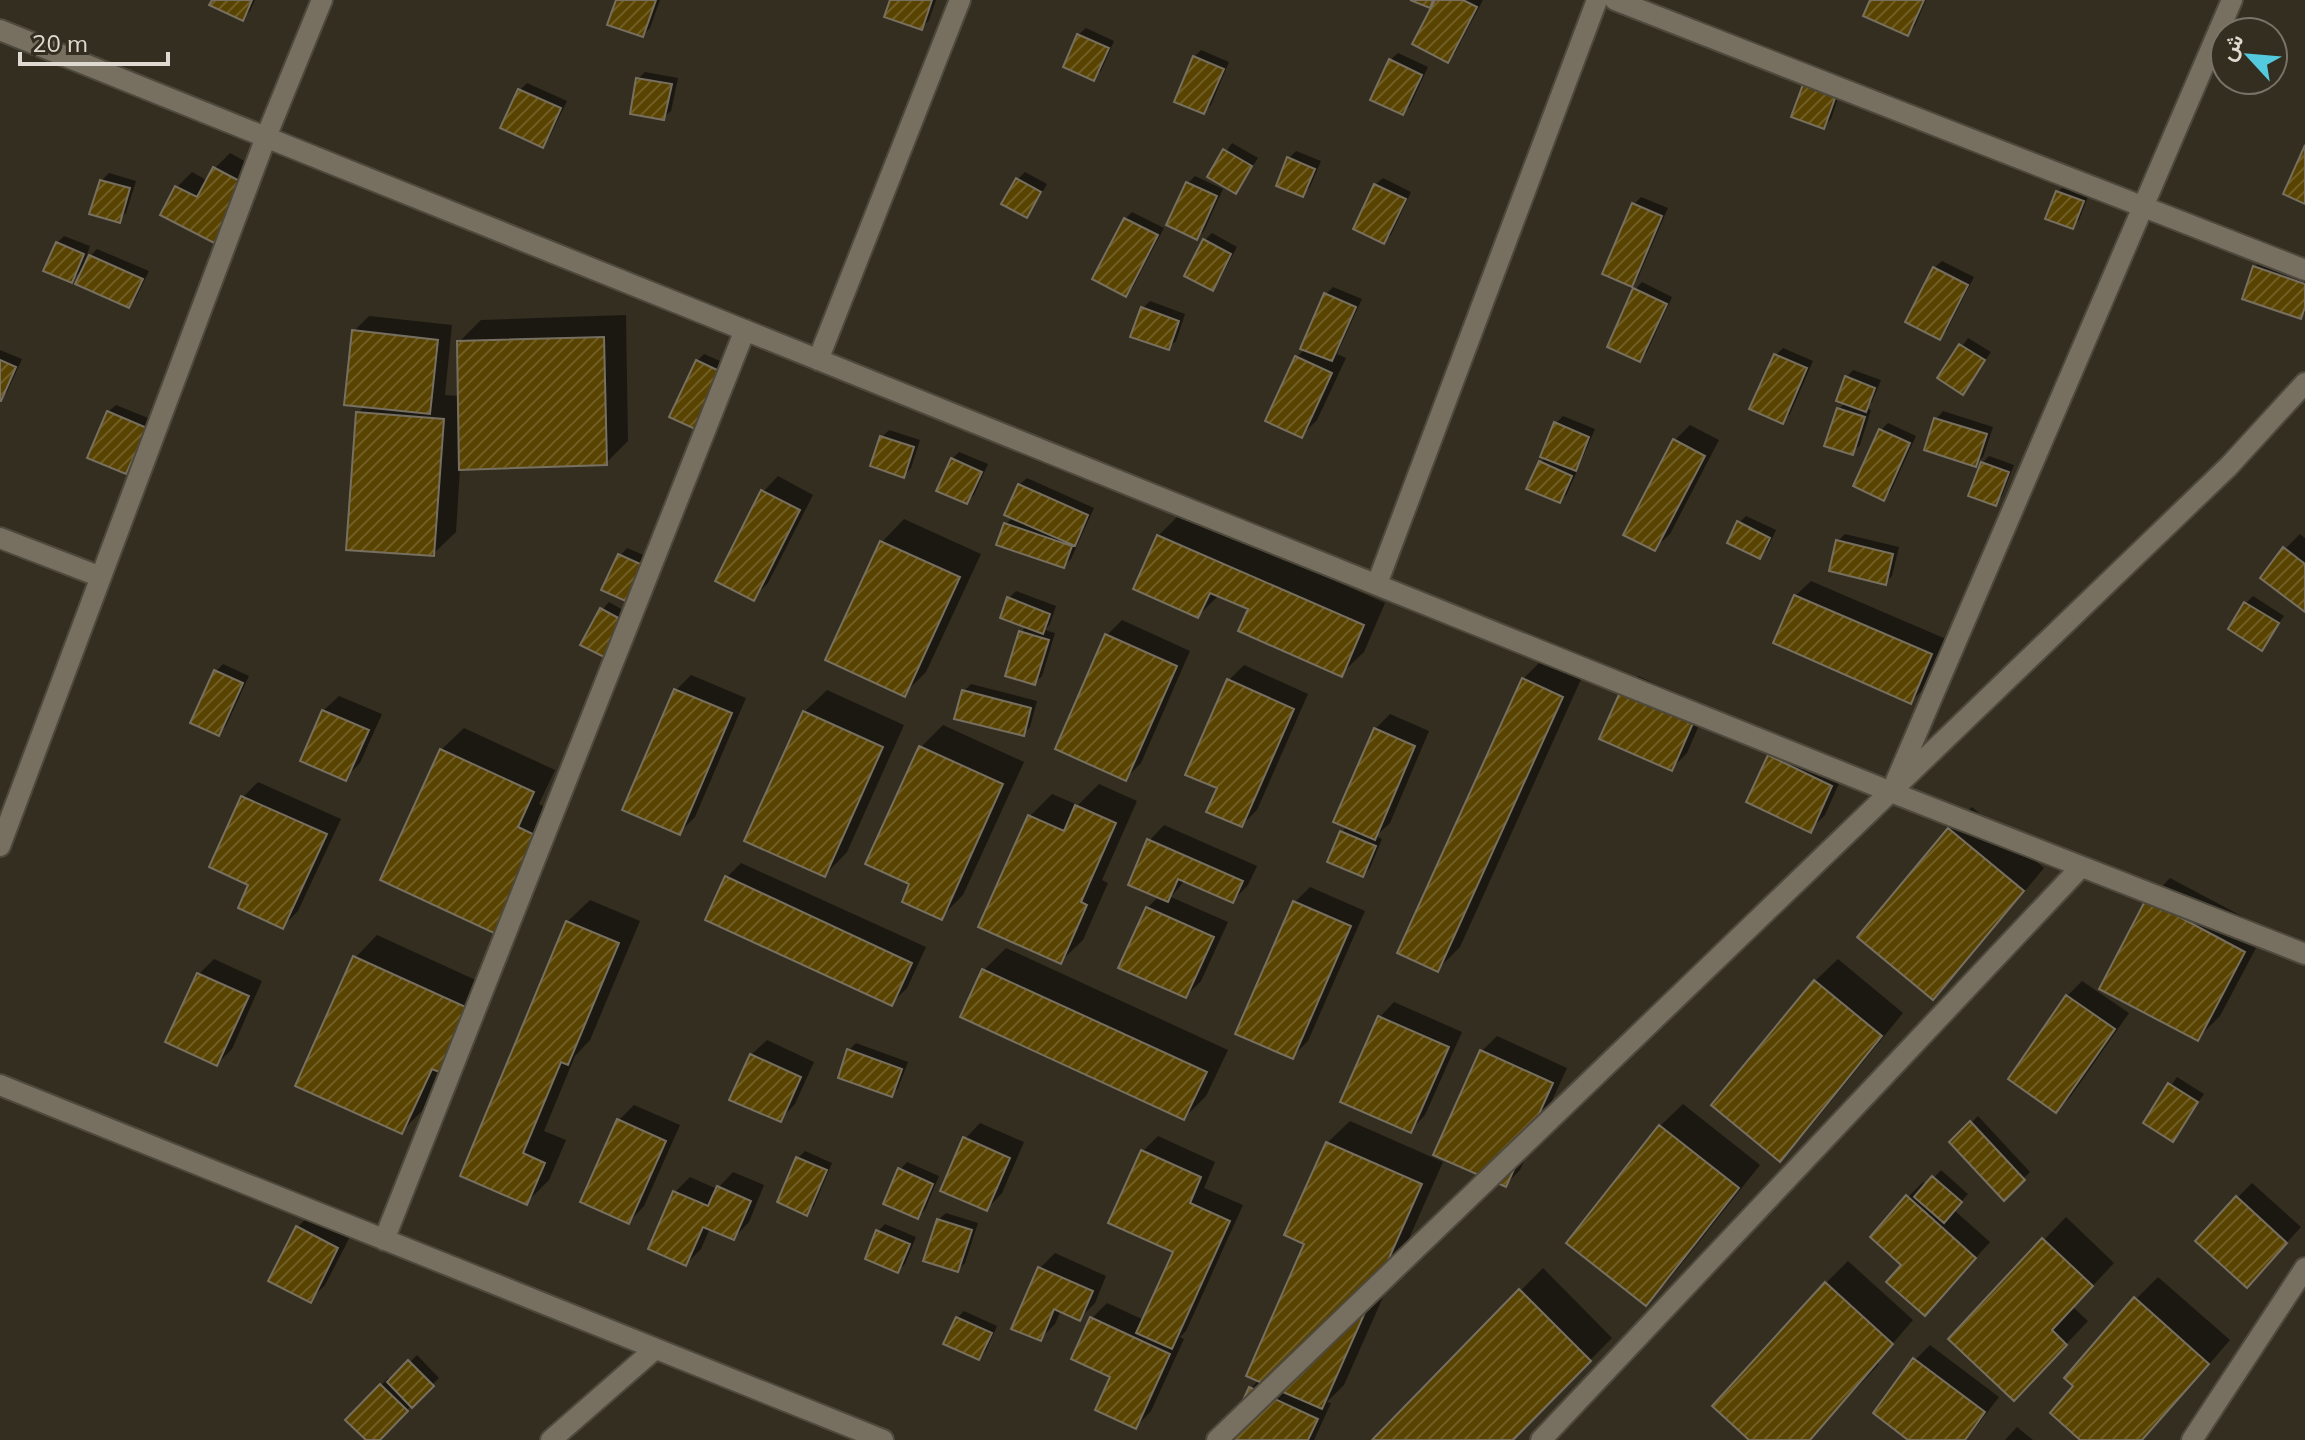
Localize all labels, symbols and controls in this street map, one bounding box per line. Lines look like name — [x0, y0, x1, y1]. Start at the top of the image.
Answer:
scale bar — [20, 16, 168, 66]
north arrow — [2209, 16, 2289, 96]
text: 20 m — [32, 28, 88, 58]
text: ش — [2213, 29, 2249, 65]

